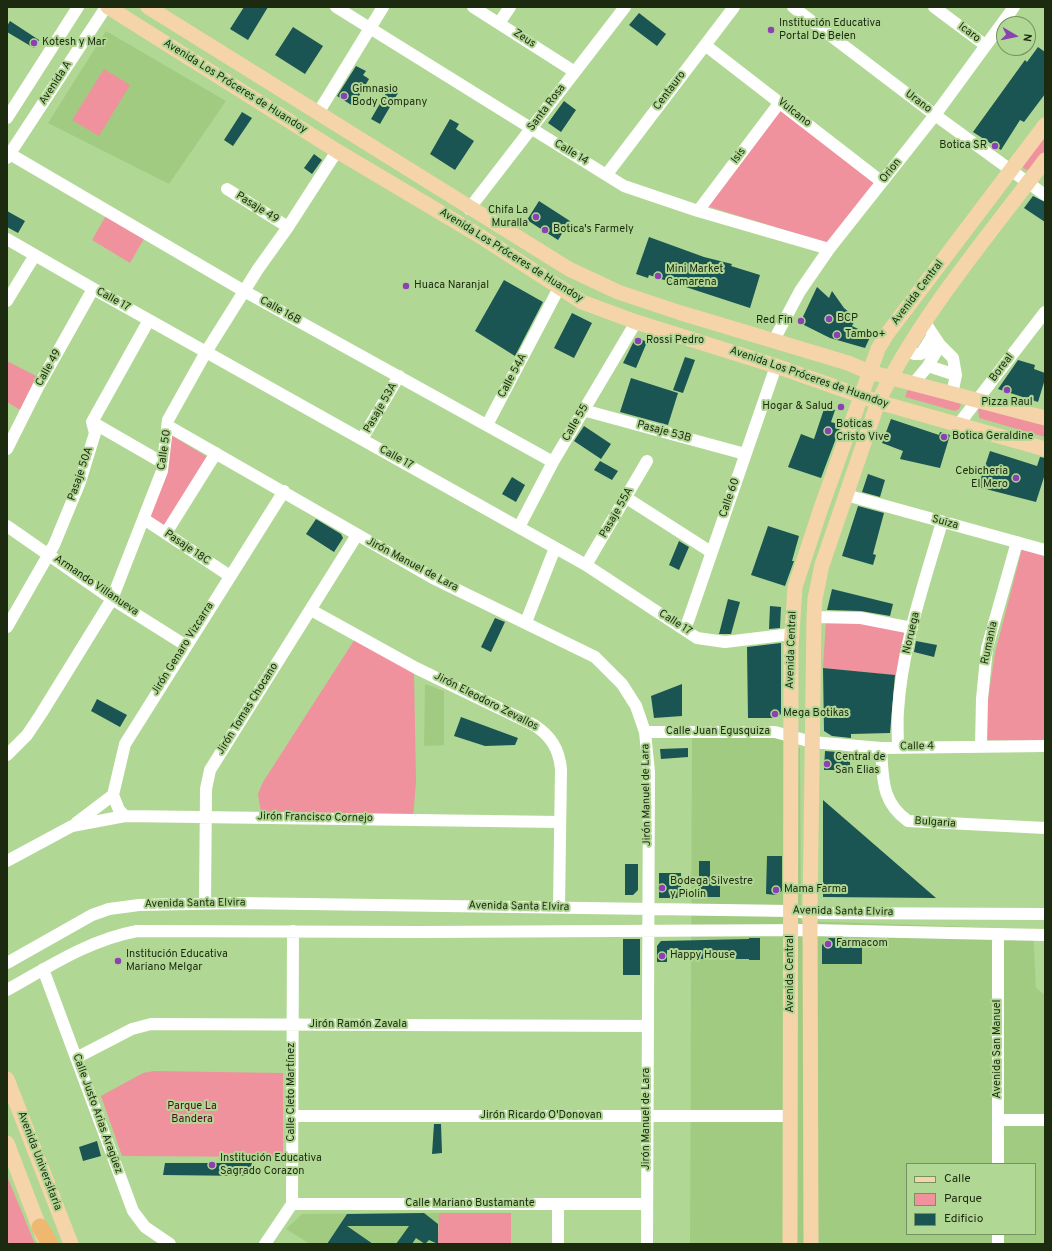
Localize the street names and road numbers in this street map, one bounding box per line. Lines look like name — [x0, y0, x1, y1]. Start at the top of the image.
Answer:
street label: Icaro — [955, 20, 983, 46]
street label: Zeus — [510, 27, 538, 51]
street label: Avenida Los Próceres de Huandoy — [161, 37, 309, 137]
street label: Avenida A — [37, 59, 75, 107]
street label: Centauro — [651, 69, 689, 113]
street label: Santa Rosa — [525, 82, 569, 134]
street label: Urano — [902, 88, 934, 116]
street label: Vulcano — [774, 96, 814, 130]
street label: Calle 14 — [551, 138, 591, 168]
street label: Isis — [729, 146, 749, 166]
street label: Orion — [877, 156, 905, 186]
street label: Pasaje 49 — [233, 190, 281, 226]
street label: Avenida Los Próceres de Huandoy — [437, 206, 585, 306]
street label: Avenida Central — [889, 258, 947, 328]
street label: Calle 17 — [94, 285, 132, 315]
street label: Calle 16B — [257, 294, 303, 328]
street label: Avenida Los Próceres de Huandoy — [728, 345, 890, 411]
street label: Calle 49 — [33, 347, 65, 389]
street label: Boreal — [987, 351, 1017, 385]
street label: Calle 54A — [496, 352, 530, 400]
street label: Pasaje 53A — [361, 381, 401, 435]
street label: Calle 55 — [560, 402, 592, 444]
street label: Pasaje 53B — [635, 418, 693, 446]
street label: Calle 50 — [156, 429, 174, 471]
street label: Calle 17 — [377, 443, 415, 473]
street label: Pasaje 50A — [66, 445, 96, 503]
street label: Calle 60 — [717, 477, 743, 519]
street label: Pasaje 55A — [597, 486, 637, 540]
street label: Suiza — [930, 513, 960, 533]
street label: Pasaje 18C — [161, 528, 213, 568]
street label: Jirón Manuel de Lara — [364, 535, 460, 595]
street label: Armando Villanueva — [51, 553, 141, 619]
street label: Jirón Genaro Vizcarra — [149, 600, 217, 698]
street label: Calle 17 — [656, 607, 694, 639]
street label: Avenida Central — [784, 611, 800, 689]
street label: Noruega — [901, 611, 923, 655]
street label: Rumania — [979, 620, 1001, 666]
street label: Jirón Tomas Chocano — [214, 661, 282, 757]
street label: Jirón Eleodoro Zevallos — [432, 670, 540, 734]
street label: Calle Juan Egusquiza — [666, 725, 770, 739]
street label: Calle 4 — [900, 740, 934, 754]
street label: Jirón Manuel de Lara — [640, 744, 654, 846]
street label: Jirón Francisco Cornejo — [257, 810, 373, 826]
street label: Bulgaria — [914, 815, 956, 831]
street label: Avenida Santa Elvira — [145, 897, 245, 911]
street label: Avenida Santa Elvira — [469, 900, 569, 914]
street label: Avenida Santa Elvira — [793, 905, 893, 919]
street label: Avenida Central — [784, 935, 798, 1013]
street label: Avenida San Manuel — [991, 1000, 1005, 1098]
street label: Jirón Ramón Zavala — [309, 1018, 407, 1032]
street label: Calle Cleto Martínez — [285, 1042, 299, 1142]
street label: Calle Justo Arias Aragüez — [69, 1052, 125, 1176]
street label: Jirón Manuel de Lara — [640, 1068, 654, 1170]
street label: Jirón Ricardo O'Donovan — [480, 1109, 602, 1123]
street label: Avenida Universitaria — [14, 1110, 64, 1212]
street label: Calle Mariano Bustamante — [405, 1197, 535, 1211]

